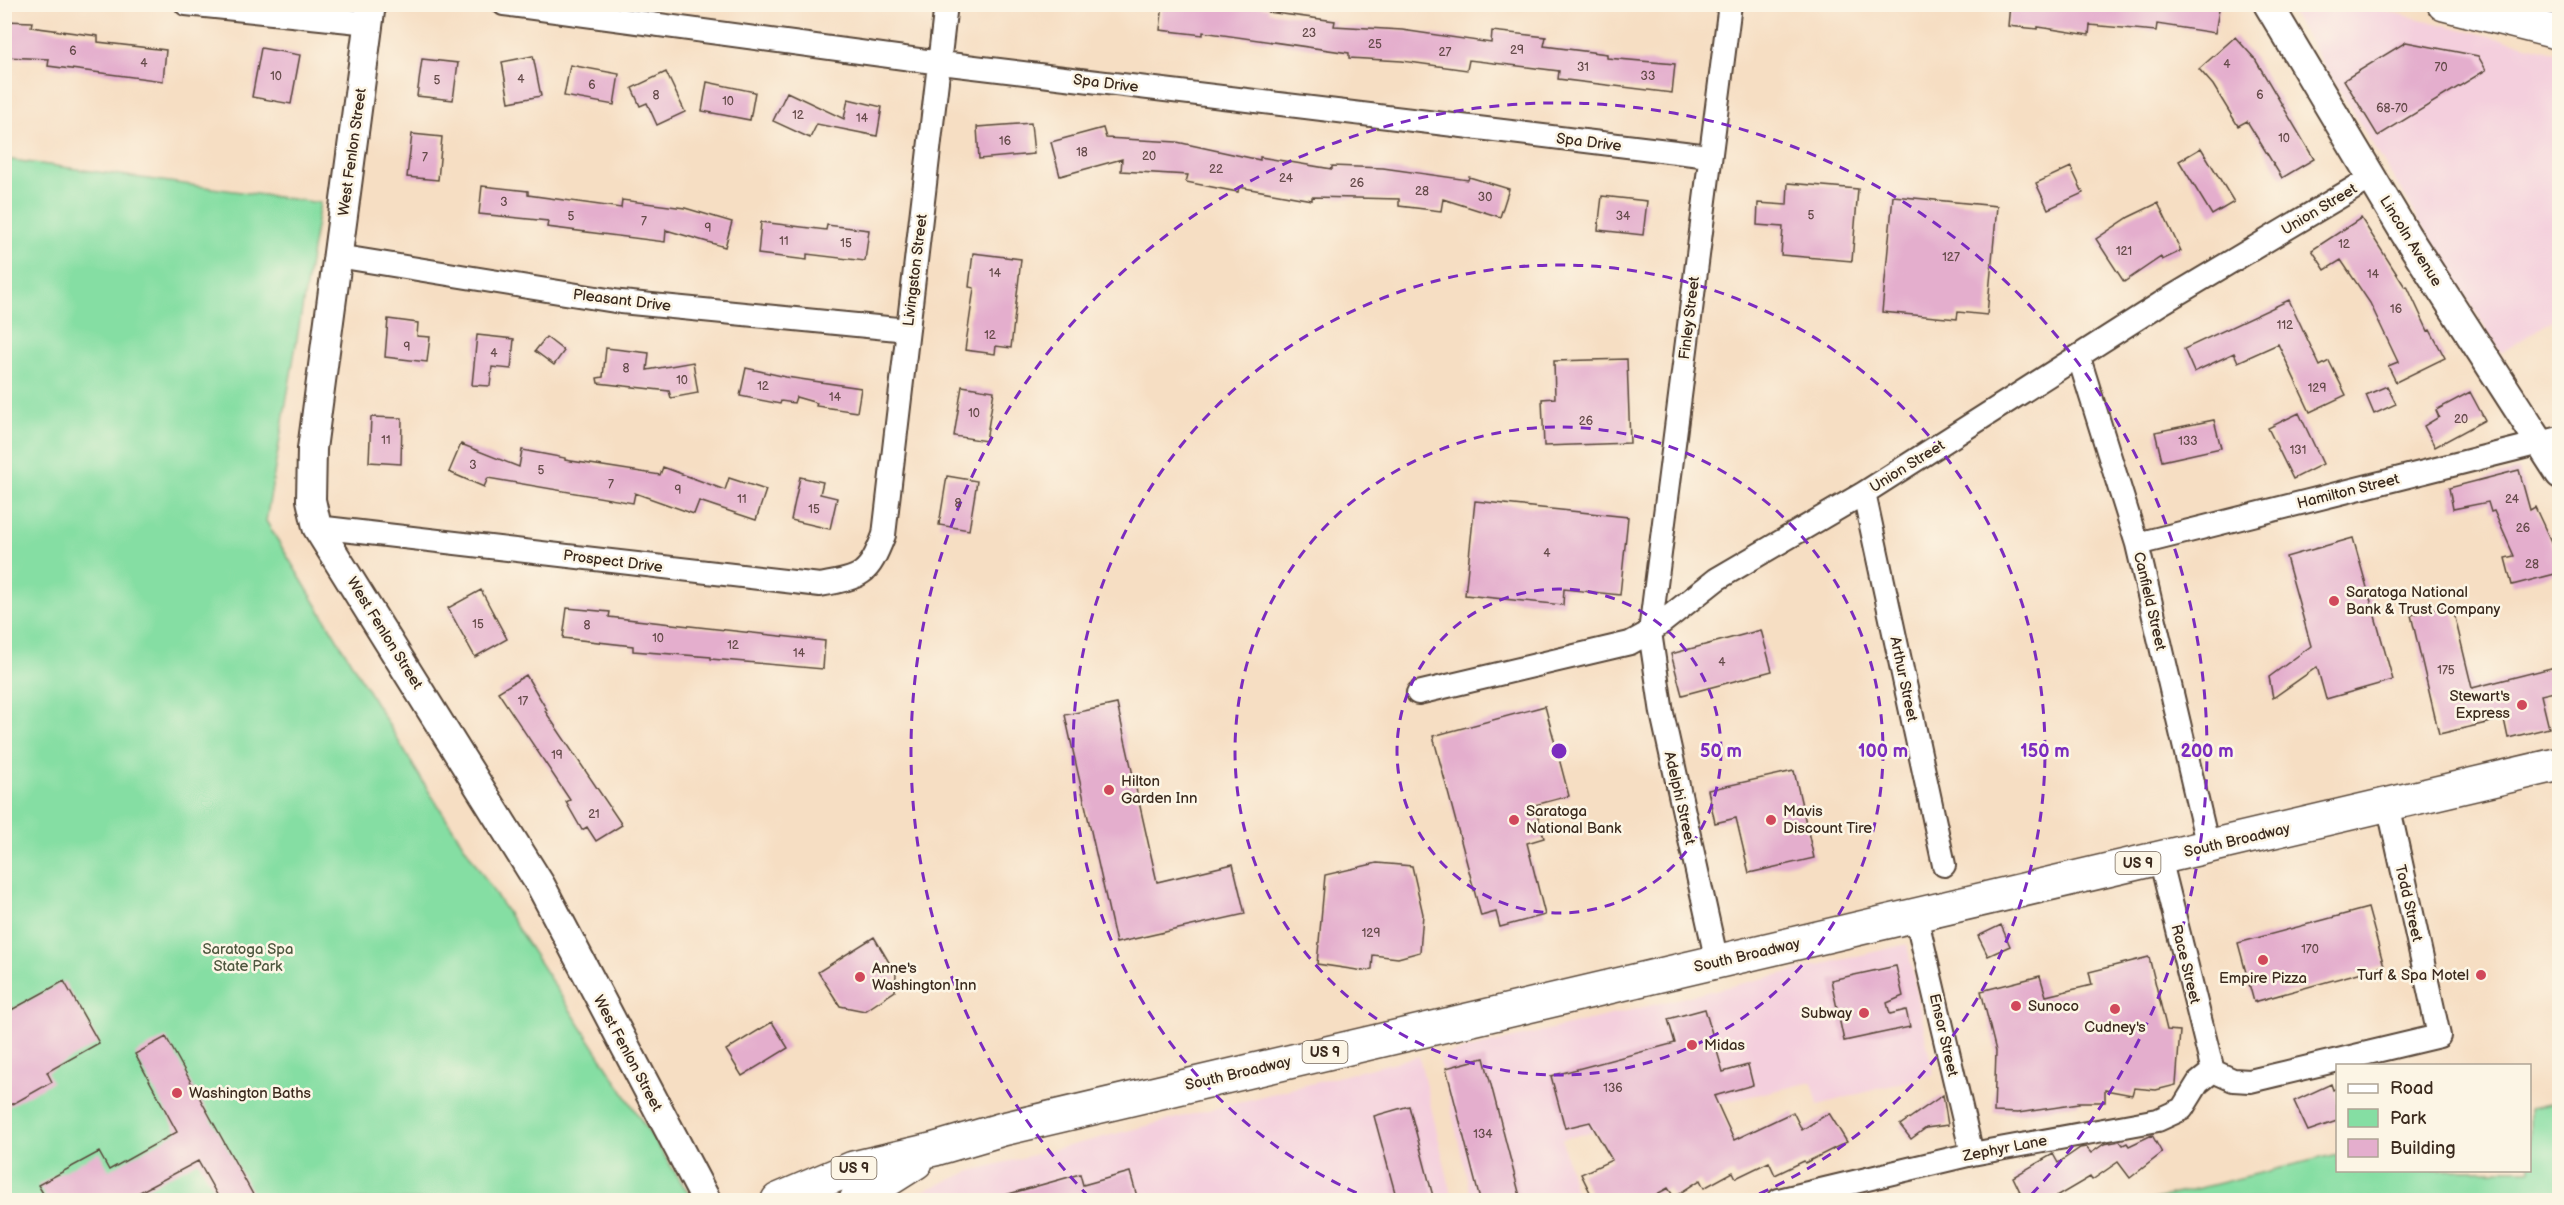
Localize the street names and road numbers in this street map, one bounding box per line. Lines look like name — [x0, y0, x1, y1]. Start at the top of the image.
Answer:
street label: Spa Drive — [1072, 70, 1140, 97]
street label: West Fenlon Street — [334, 87, 371, 217]
street label: Spa Drive — [1555, 129, 1623, 156]
street label: Union Street — [2278, 179, 2361, 239]
street label: Lincoln Avenue — [2375, 192, 2446, 290]
street label: Livingston Street — [899, 212, 932, 327]
street label: Finley Street — [1675, 275, 1704, 361]
street label: Pleasant Drive — [572, 285, 672, 316]
street label: Union Street — [1866, 436, 1949, 497]
street label: Hamilton Street — [2295, 469, 2402, 513]
street label: Prospect Drive — [562, 546, 664, 577]
street label: Canfield Street — [2129, 550, 2170, 653]
street label: West Fenlon Street — [342, 574, 427, 693]
street label: Arthur Street — [1885, 635, 1922, 724]
street label: Adelphi Street — [1660, 750, 1700, 847]
street label: South Broadway — [2182, 819, 2292, 862]
road number: US 9 — [2116, 852, 2160, 874]
street label: Todd Street — [2390, 863, 2427, 944]
street label: Race Street — [2167, 923, 2205, 1006]
street label: South Broadway — [1692, 934, 1802, 977]
street label: West Fenlon Street — [589, 992, 666, 1115]
street label: Ensor Street — [1925, 992, 1962, 1079]
road number: US 9 — [1302, 1041, 1348, 1063]
street label: South Broadway — [1183, 1052, 1293, 1095]
street label: Zephyr Lane — [1960, 1131, 2049, 1166]
road number: US 9 — [832, 1157, 876, 1179]

